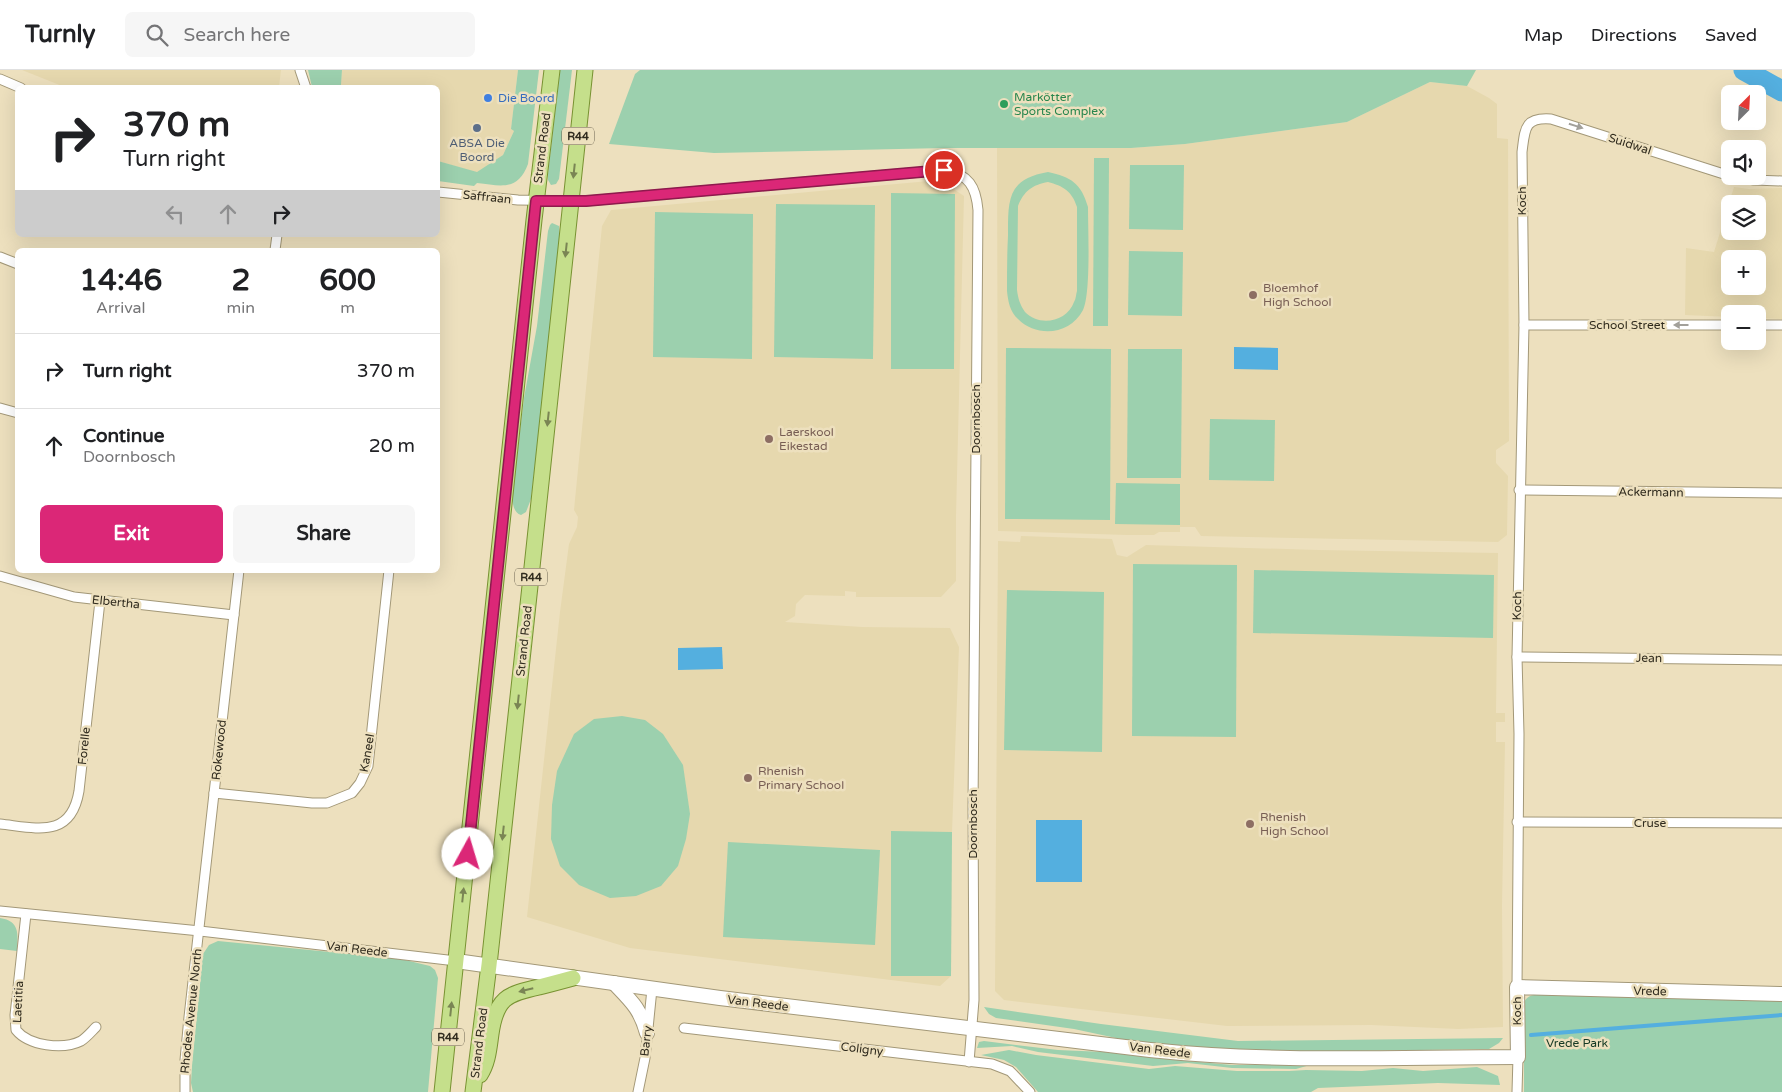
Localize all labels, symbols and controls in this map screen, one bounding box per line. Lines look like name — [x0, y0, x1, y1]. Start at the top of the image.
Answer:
search box — [125, 12, 475, 57]
text: Turnly — [25, 20, 95, 49]
icon: search — [143, 21, 171, 49]
text: Search here — [183, 24, 290, 46]
text: Map — [1524, 24, 1563, 46]
text: Directions — [1591, 24, 1677, 46]
text: Saved — [1705, 24, 1757, 46]
north arrow — [1721, 85, 1766, 130]
map controls — [1721, 85, 1766, 350]
place label: Markötter Sports Complex — [1014, 90, 1104, 118]
place label: Die Boord — [498, 91, 555, 105]
marker: Die Boord — [482, 92, 494, 104]
marker: Markötter Sports Complex — [998, 98, 1010, 110]
text: 370 m — [123, 104, 230, 146]
icon: right — [40, 105, 105, 170]
street label: Strand Road — [531, 112, 553, 184]
marker: ABSA Die Boord — [471, 122, 483, 134]
one-way arrow — [1569, 122, 1584, 130]
road number: R44 — [562, 128, 594, 144]
street label: Suidwal — [1607, 130, 1653, 158]
place label: ABSA Die Boord — [449, 136, 505, 164]
button: sound — [1721, 140, 1766, 185]
text: Turn right — [123, 146, 225, 172]
pin — [923, 149, 965, 191]
icon: arrive — [930, 156, 958, 184]
one-way arrow — [570, 163, 578, 179]
street label: Koch — [1515, 186, 1529, 216]
street label: Saffraan — [462, 187, 512, 207]
button: layers — [1721, 195, 1766, 240]
icon: left — [161, 200, 189, 228]
icon: ahead — [214, 200, 242, 228]
icon: right — [267, 200, 295, 228]
one-way arrow — [562, 242, 570, 258]
button: + — [1721, 250, 1766, 295]
text: 14:46 — [79, 262, 162, 299]
text: 2 — [231, 262, 250, 299]
text: 600 — [319, 262, 376, 299]
place label: Bloemhof High School — [1263, 281, 1332, 309]
marker: Bloemhof High School — [1247, 289, 1259, 301]
text: Arrival — [96, 298, 146, 318]
text: min — [227, 298, 255, 318]
text: m — [340, 298, 355, 318]
button: − — [1721, 305, 1766, 350]
street label: School Street — [1589, 318, 1665, 332]
one-way arrow — [1673, 321, 1689, 329]
icon: right — [40, 357, 68, 385]
text: Turn right — [83, 360, 171, 382]
text: 370 m — [357, 360, 415, 382]
street label: Doornbosch — [969, 384, 983, 454]
one-way arrow — [544, 411, 552, 427]
text: Continue — [83, 425, 165, 447]
place label: Laerskool Eikestad — [779, 425, 834, 453]
icon: ahead — [40, 432, 68, 460]
marker: Laerskool Eikestad — [763, 433, 775, 445]
text: 20 m — [369, 435, 415, 457]
text: Doornbosch — [83, 447, 176, 467]
street label: Ackermann — [1618, 484, 1684, 500]
button: Exit — [40, 505, 223, 563]
button: Share — [233, 505, 415, 563]
road number: R44 — [515, 568, 547, 586]
street label: Koch — [1510, 591, 1524, 621]
street label: Elbertha — [91, 593, 141, 611]
street label: Strand Road — [513, 605, 535, 677]
street label: Jean — [1636, 651, 1662, 665]
one-way arrow — [514, 695, 522, 711]
street label: Rokewood — [209, 719, 229, 781]
street label: Forelle — [75, 726, 93, 766]
street label: Kaneel — [357, 733, 377, 773]
place label: Rhenish Primary School — [758, 764, 844, 792]
marker: Rhenish Primary School — [742, 772, 754, 784]
street label: Doornbosch — [966, 789, 980, 859]
place label: Rhenish High School — [1260, 810, 1329, 838]
street label: Cruse — [1634, 816, 1667, 830]
marker: Rhenish High School — [1244, 818, 1256, 830]
one-way arrow — [499, 825, 507, 841]
position arrow — [441, 827, 493, 879]
one-way arrow — [459, 887, 467, 903]
street label: Van Reede — [326, 938, 388, 960]
street label: Rhodes Avenue North — [177, 948, 205, 1074]
street label: Laetitia — [10, 980, 26, 1024]
street label: Vrede — [1633, 984, 1667, 998]
one-way arrow — [519, 986, 534, 994]
street label: Van Reede — [727, 992, 789, 1014]
street label: Koch — [1510, 996, 1524, 1026]
one-way arrow — [447, 1000, 455, 1016]
street label: Strand Road — [468, 1007, 490, 1079]
street label: Barry — [637, 1024, 655, 1057]
road number: R44 — [432, 1029, 464, 1046]
park label: Vrede Park — [1546, 1036, 1609, 1050]
street label: Coligny — [840, 1039, 885, 1059]
street label: Van Reede — [1129, 1039, 1191, 1061]

